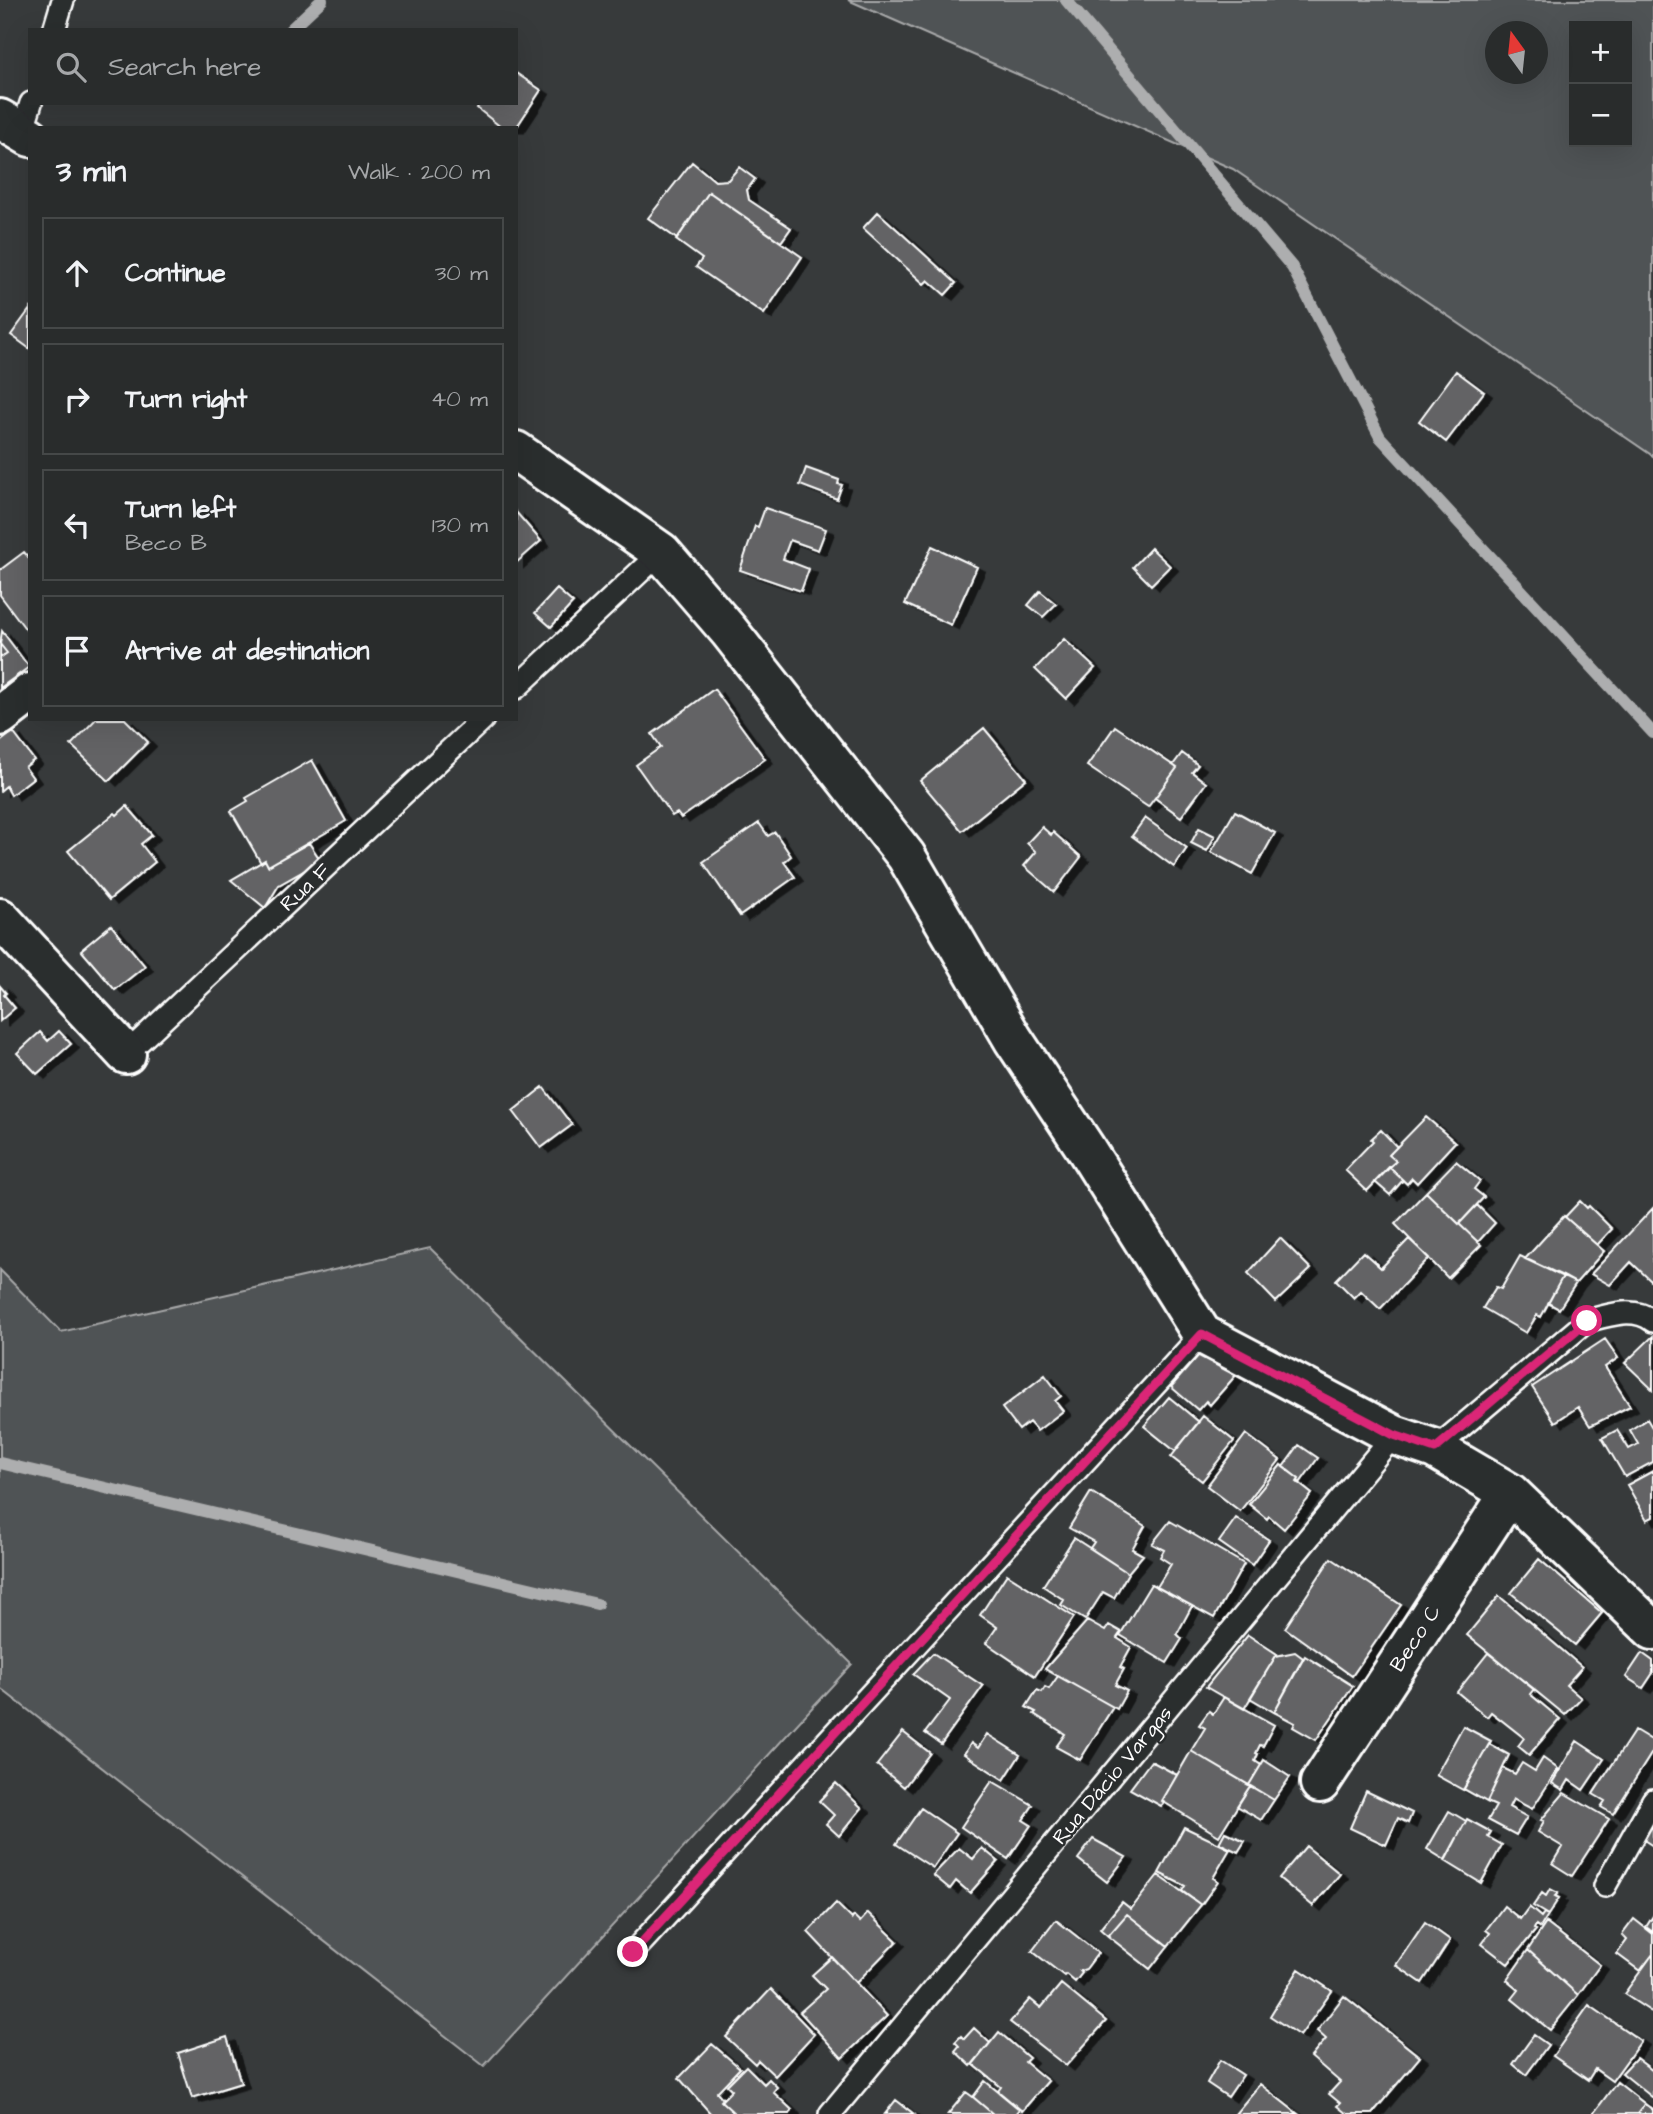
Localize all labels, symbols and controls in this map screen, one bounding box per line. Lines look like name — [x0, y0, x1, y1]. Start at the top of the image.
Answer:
north arrow — [1485, 21, 1548, 84]
map controls — [1569, 21, 1632, 147]
button: + — [1569, 21, 1632, 84]
search box — [28, 28, 518, 105]
icon: search — [52, 48, 90, 86]
text: Search here — [108, 49, 261, 85]
button: − — [1569, 84, 1632, 147]
text: 3 min — [56, 151, 126, 193]
text: Walk · 200 m — [348, 156, 490, 188]
icon: ahead — [58, 254, 96, 292]
text: Continue — [125, 255, 226, 291]
text: 30 m — [435, 257, 488, 289]
icon: right — [58, 380, 96, 418]
text: Turn right — [125, 381, 247, 417]
text: 40 m — [431, 383, 488, 415]
text: Turn left — [125, 491, 236, 527]
icon: left — [58, 506, 96, 544]
text: 130 m — [432, 509, 488, 541]
text: Beco B — [125, 527, 207, 559]
icon: arrive — [58, 632, 96, 670]
text: Arrive at destination — [125, 633, 370, 669]
street label: Rua F — [274, 856, 337, 918]
route start — [1571, 1305, 1602, 1336]
street label: Beco C — [1383, 1599, 1448, 1677]
street label: Rua Dácio Vargas — [1046, 1700, 1181, 1852]
route end — [617, 1936, 648, 1967]

